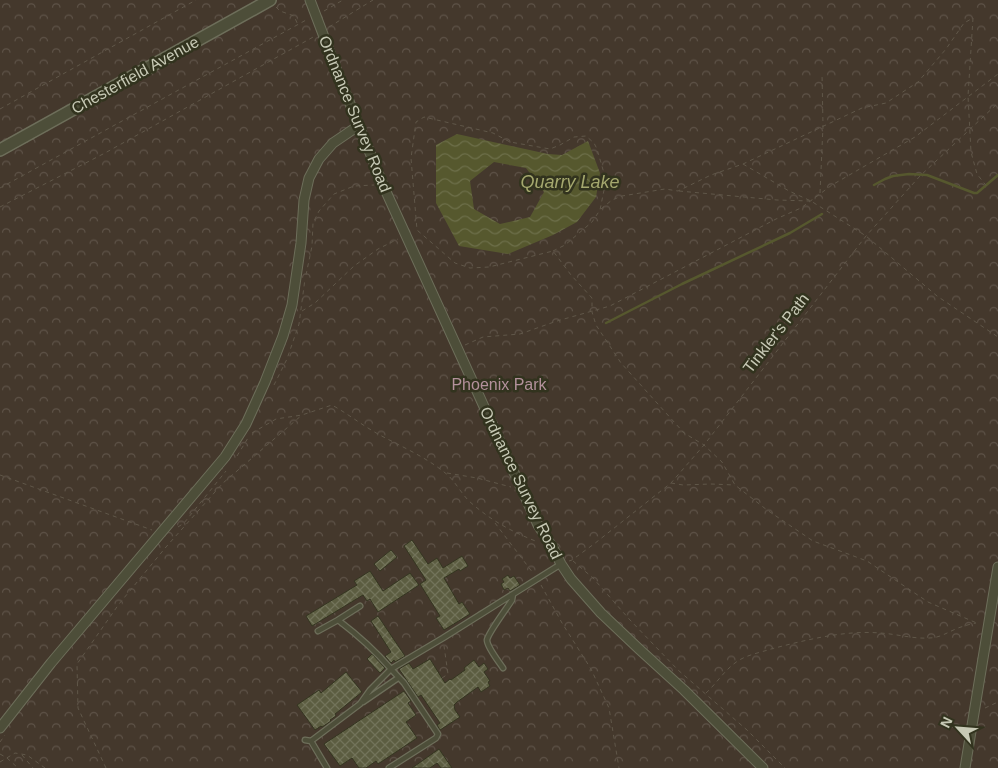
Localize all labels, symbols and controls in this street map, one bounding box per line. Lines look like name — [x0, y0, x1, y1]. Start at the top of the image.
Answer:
street label: Chesterfield Avenue — [68, 33, 202, 117]
street label: Ordnance Survey Road — [316, 33, 394, 195]
water label: Quarry Lake — [520, 172, 620, 192]
street label: Tinkler's Path — [740, 290, 812, 376]
park label: Phoenix Park — [451, 376, 548, 393]
street label: Ordnance Survey Road — [477, 404, 565, 562]
north arrow — [933, 703, 983, 753]
text: N — [937, 714, 956, 730]

